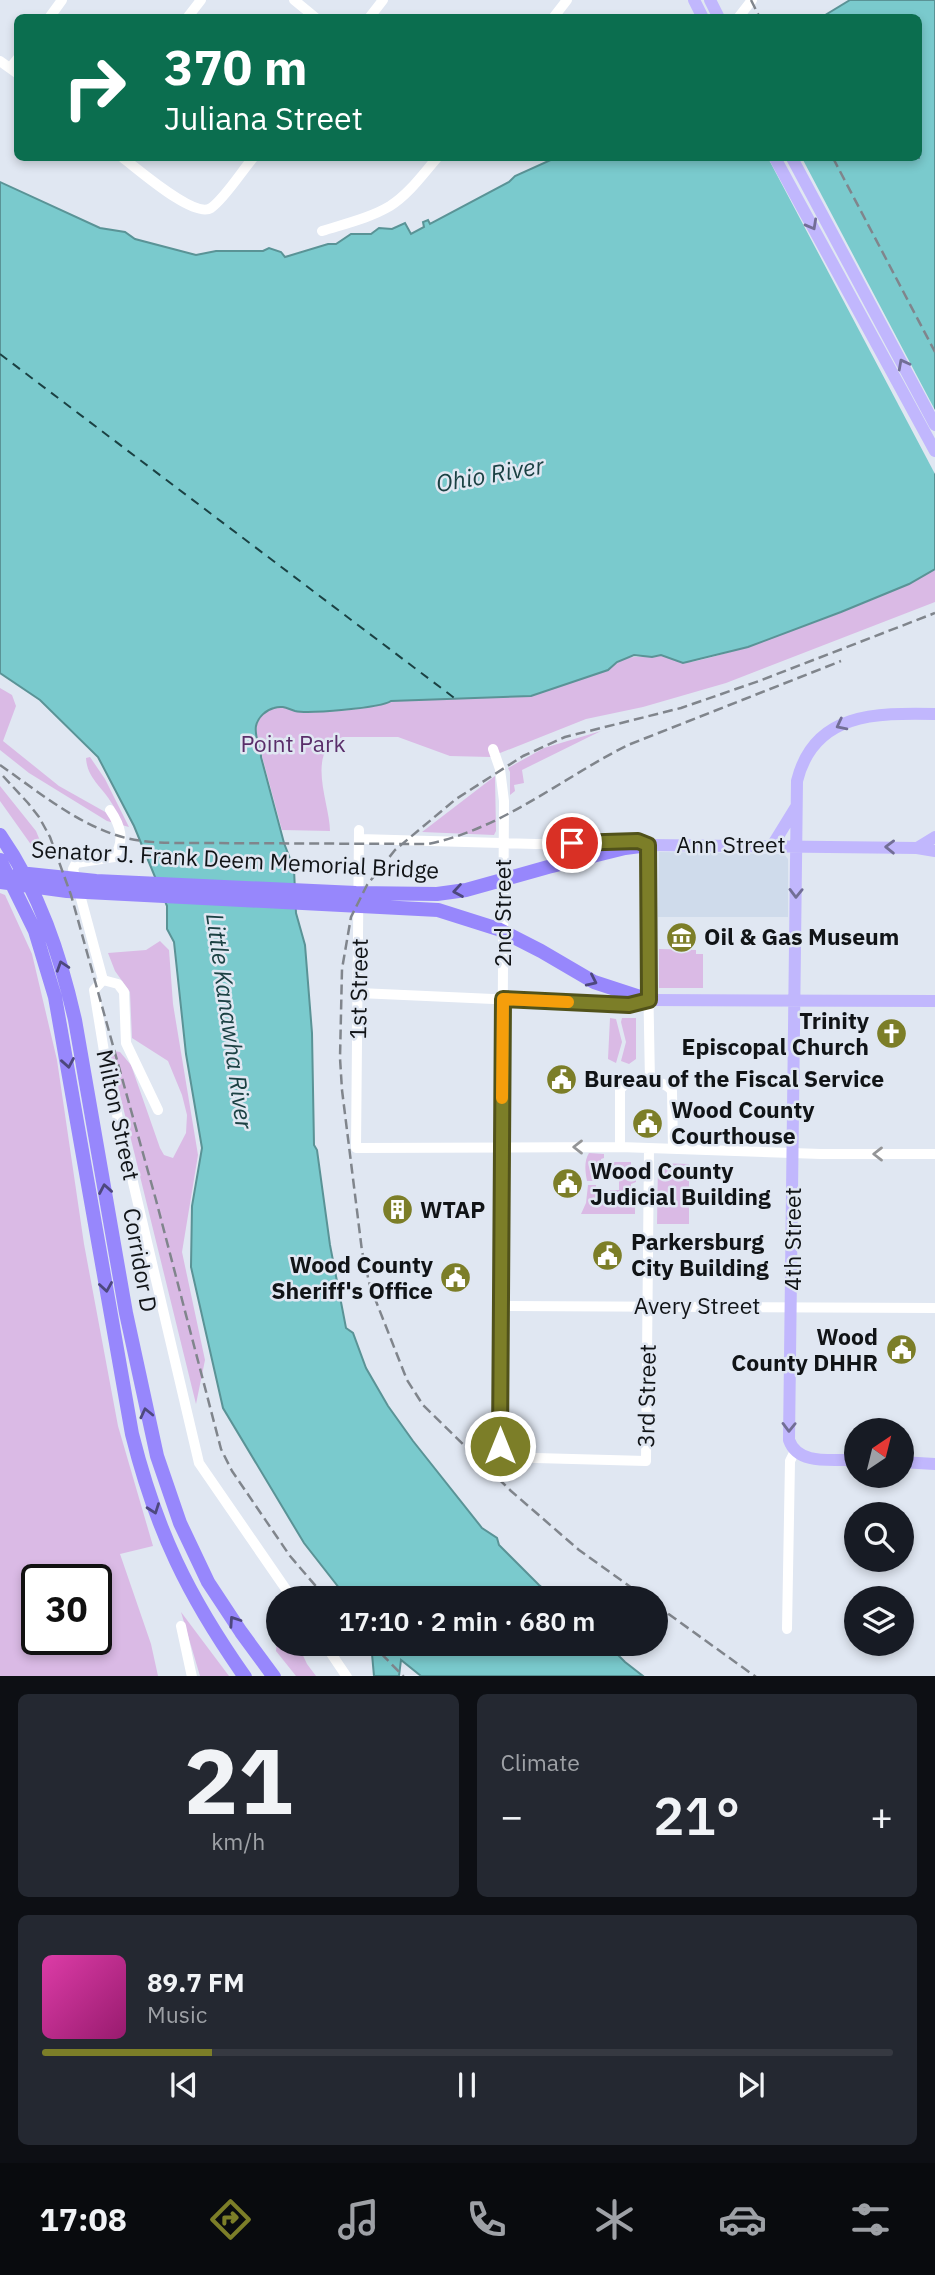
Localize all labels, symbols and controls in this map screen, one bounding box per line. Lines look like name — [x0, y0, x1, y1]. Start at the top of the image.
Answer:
text: 370 m — [164, 35, 308, 98]
icon: right — [49, 42, 140, 133]
text: Juliana Street — [164, 97, 363, 139]
one-way arrow — [804, 218, 817, 230]
one-way arrow — [898, 359, 911, 372]
water label: Ohio River — [433, 449, 547, 499]
one-way arrow — [836, 717, 848, 731]
park label: Point Park — [240, 728, 346, 758]
pin — [542, 813, 602, 873]
icon: arrive — [553, 824, 591, 862]
street label: Ann Street — [676, 829, 786, 859]
street label: Senator J. Frank Deem Memorial Bridge — [30, 833, 440, 885]
one-way arrow — [884, 839, 895, 855]
street label: 2nd Street — [487, 859, 517, 967]
one-way arrow — [452, 883, 464, 898]
one-way arrow — [788, 888, 804, 898]
water label: Little Kanawha River — [199, 911, 261, 1132]
museum icon: Oil & Gas Museum — [664, 920, 698, 954]
place label: Oil & Gas Museum — [704, 921, 899, 951]
street label: 1st Street — [342, 938, 374, 1040]
one-way arrow — [55, 960, 70, 972]
one-way arrow — [585, 973, 598, 987]
place label: Trinity Episcopal Church — [682, 1005, 870, 1061]
church icon: Trinity Episcopal Church — [875, 1017, 909, 1051]
street label: Milton Street — [90, 1047, 147, 1183]
one-way arrow — [60, 1057, 75, 1069]
public building icon: Bureau of the Fiscal Service — [544, 1062, 578, 1096]
place label: Bureau of the Fiscal Service — [584, 1063, 884, 1093]
place label: Wood County Courthouse — [671, 1094, 815, 1150]
public building icon: Wood County Courthouse — [631, 1106, 665, 1140]
one-way arrow — [573, 1139, 583, 1155]
one-way arrow — [872, 1146, 883, 1162]
place label: Wood County Judicial Building — [590, 1155, 771, 1211]
public building icon: Wood County Judicial Building — [550, 1167, 584, 1201]
one-way arrow — [98, 1183, 113, 1195]
street label: 4th Street — [777, 1187, 807, 1291]
building icon: WTAP — [380, 1193, 414, 1227]
place label: WTAP — [420, 1194, 485, 1224]
street label: Corridor D — [117, 1205, 165, 1314]
place label: Parkersburg City Building — [631, 1226, 769, 1282]
public building icon: Parkersburg City Building — [591, 1238, 625, 1272]
place label: Wood County Sheriff's Office — [271, 1249, 434, 1305]
public building icon: Wood County Sheriff's Office — [439, 1261, 473, 1295]
one-way arrow — [98, 1281, 113, 1293]
street label: Avery Street — [634, 1290, 760, 1320]
place label: Wood County DHHR — [731, 1321, 878, 1377]
public building icon: Wood County DHHR — [884, 1333, 918, 1367]
street label: 3rd Street — [630, 1344, 662, 1448]
one-way arrow — [140, 1407, 154, 1419]
position arrow — [463, 1409, 537, 1483]
north arrow — [844, 1418, 914, 1488]
map controls — [844, 1418, 914, 1656]
one-way arrow — [782, 1422, 797, 1433]
button: search — [844, 1502, 914, 1572]
one-way arrow — [146, 1503, 160, 1515]
speed limit sign: 30 — [21, 1564, 112, 1655]
button: layers — [844, 1586, 914, 1656]
text: 17:10 · 2 min · 680 m — [339, 1604, 595, 1638]
one-way arrow — [229, 1616, 242, 1629]
text: 21 — [184, 1721, 293, 1839]
text: Climate — [501, 1747, 580, 1777]
text: 21° — [653, 1782, 740, 1849]
text: − — [501, 1791, 523, 1840]
text: + — [870, 1791, 893, 1840]
text: km/h — [211, 1826, 265, 1856]
text: 89.7 FM — [147, 1965, 245, 1999]
text: Music — [147, 1999, 207, 2029]
icon: previous — [165, 2066, 203, 2104]
icon: pause — [448, 2066, 486, 2104]
icon: next — [732, 2066, 770, 2104]
icon: directions — [206, 2195, 255, 2244]
icon: music — [334, 2195, 383, 2244]
icon: phone — [462, 2195, 511, 2244]
icon: climate — [590, 2195, 639, 2244]
icon: car — [718, 2195, 767, 2244]
icon: filters — [846, 2195, 895, 2244]
text: 17:08 — [40, 2198, 127, 2240]

